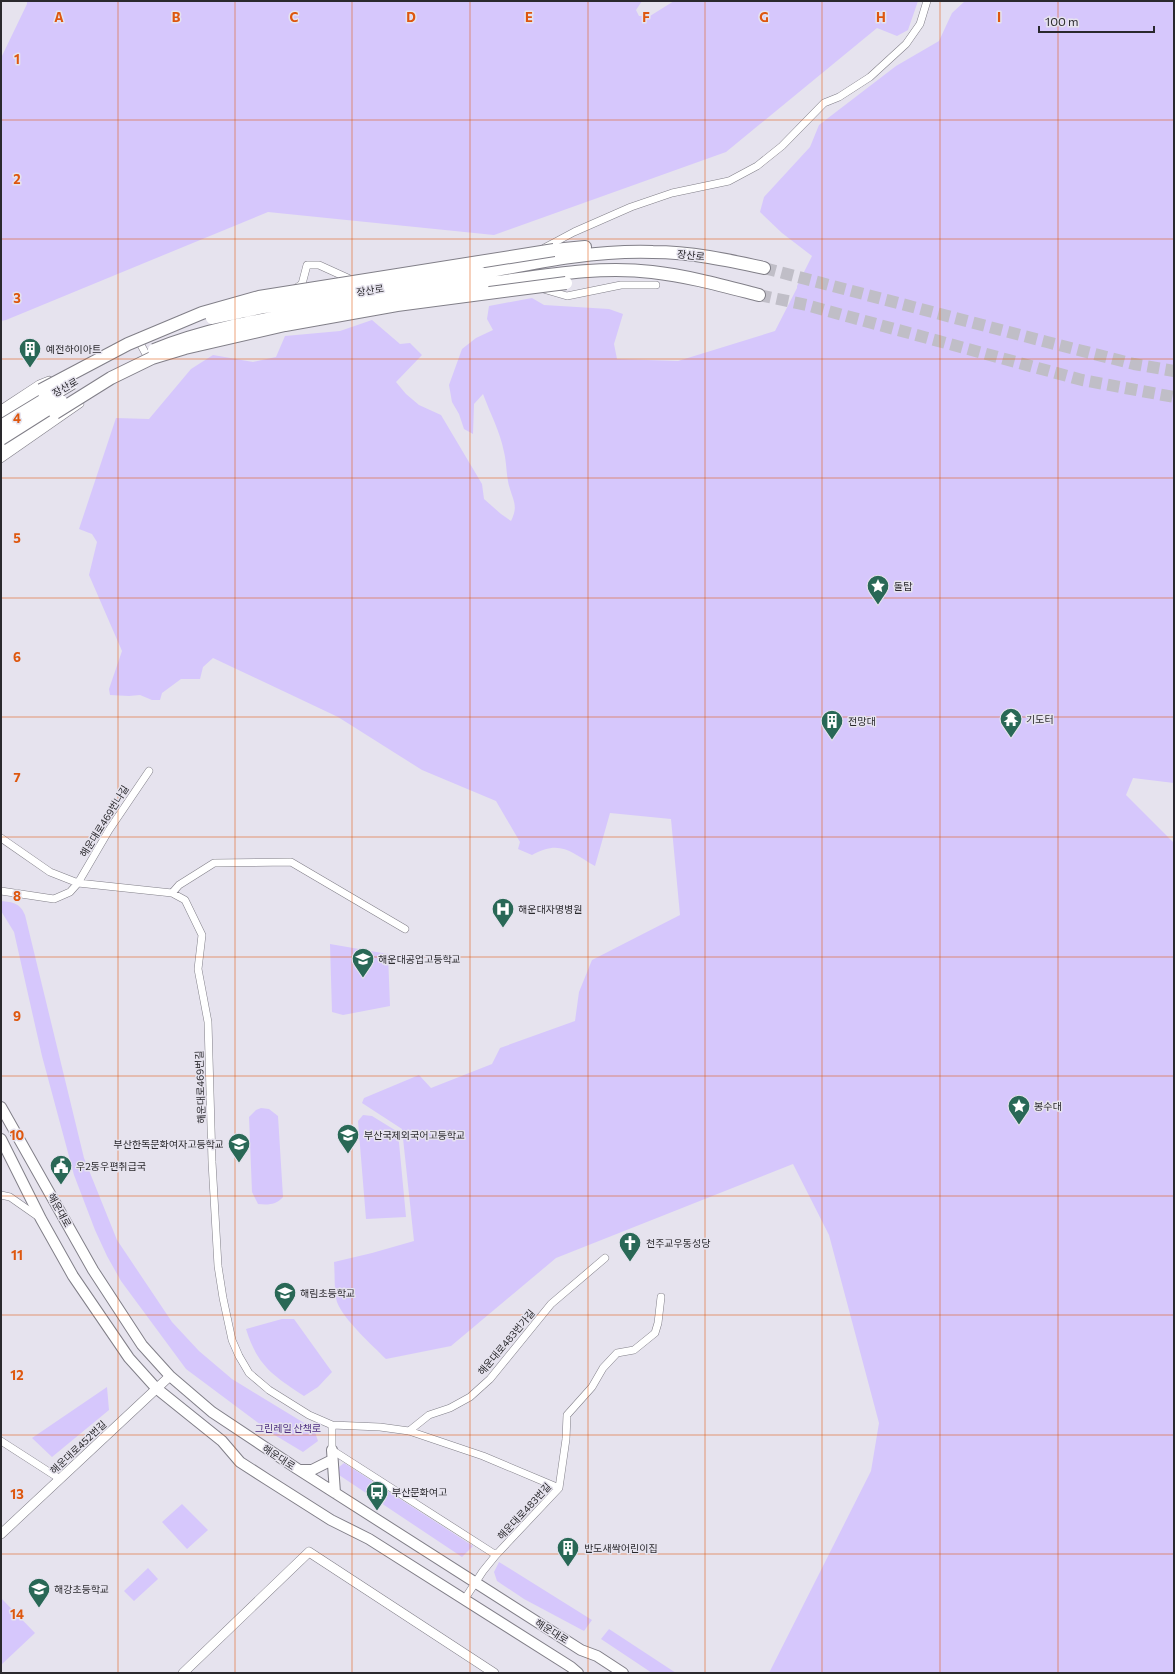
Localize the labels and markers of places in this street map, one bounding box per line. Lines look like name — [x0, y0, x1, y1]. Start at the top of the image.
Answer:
building icon: 예전하이아트 — [17, 336, 43, 369]
place label: 예전하이아트 — [46, 343, 101, 355]
place icon: 돌탑 — [865, 573, 891, 606]
place label: 돌탑 — [894, 580, 913, 592]
temple icon: 기도터 — [998, 706, 1024, 739]
building icon: 전망대 — [819, 708, 845, 741]
place label: 기도터 — [1026, 713, 1054, 725]
place label: 전망대 — [848, 715, 876, 727]
hospital icon: 해운대자명병원 — [490, 896, 516, 929]
place label: 해운대자명병원 — [518, 903, 582, 915]
school or university icon: 해운대공업고등학교 — [350, 946, 376, 979]
place label: 해운대공업고등학교 — [378, 953, 461, 965]
place icon: 봉수대 — [1006, 1093, 1032, 1126]
place label: 봉수대 — [1034, 1100, 1062, 1112]
school or university icon: 부산국제외국어고등학교 — [335, 1122, 361, 1155]
place label: 부산국제외국어고등학교 — [364, 1129, 465, 1141]
school or university icon: 부산한독문화여자고등학교 — [226, 1131, 252, 1164]
place label: 부산한독문화여자고등학교 — [114, 1138, 224, 1150]
public building icon: 우2동우편취급국 — [48, 1153, 74, 1186]
place label: 우2동우편취급국 — [76, 1160, 146, 1172]
church icon: 천주교우동성당 — [617, 1230, 643, 1263]
place label: 천주교우동성당 — [646, 1237, 710, 1249]
school or university icon: 해림초등학교 — [272, 1280, 298, 1313]
place label: 해림초등학교 — [300, 1287, 355, 1299]
bus stop icon: 부산문화여고 — [364, 1479, 390, 1512]
place label: 부산문화여고 — [392, 1486, 447, 1498]
building icon: 반도새싹어린이집 — [555, 1535, 581, 1568]
place label: 반도새싹어린이집 — [584, 1542, 658, 1554]
school or university icon: 해강초등학교 — [26, 1576, 52, 1609]
place label: 해강초등학교 — [54, 1583, 109, 1595]

